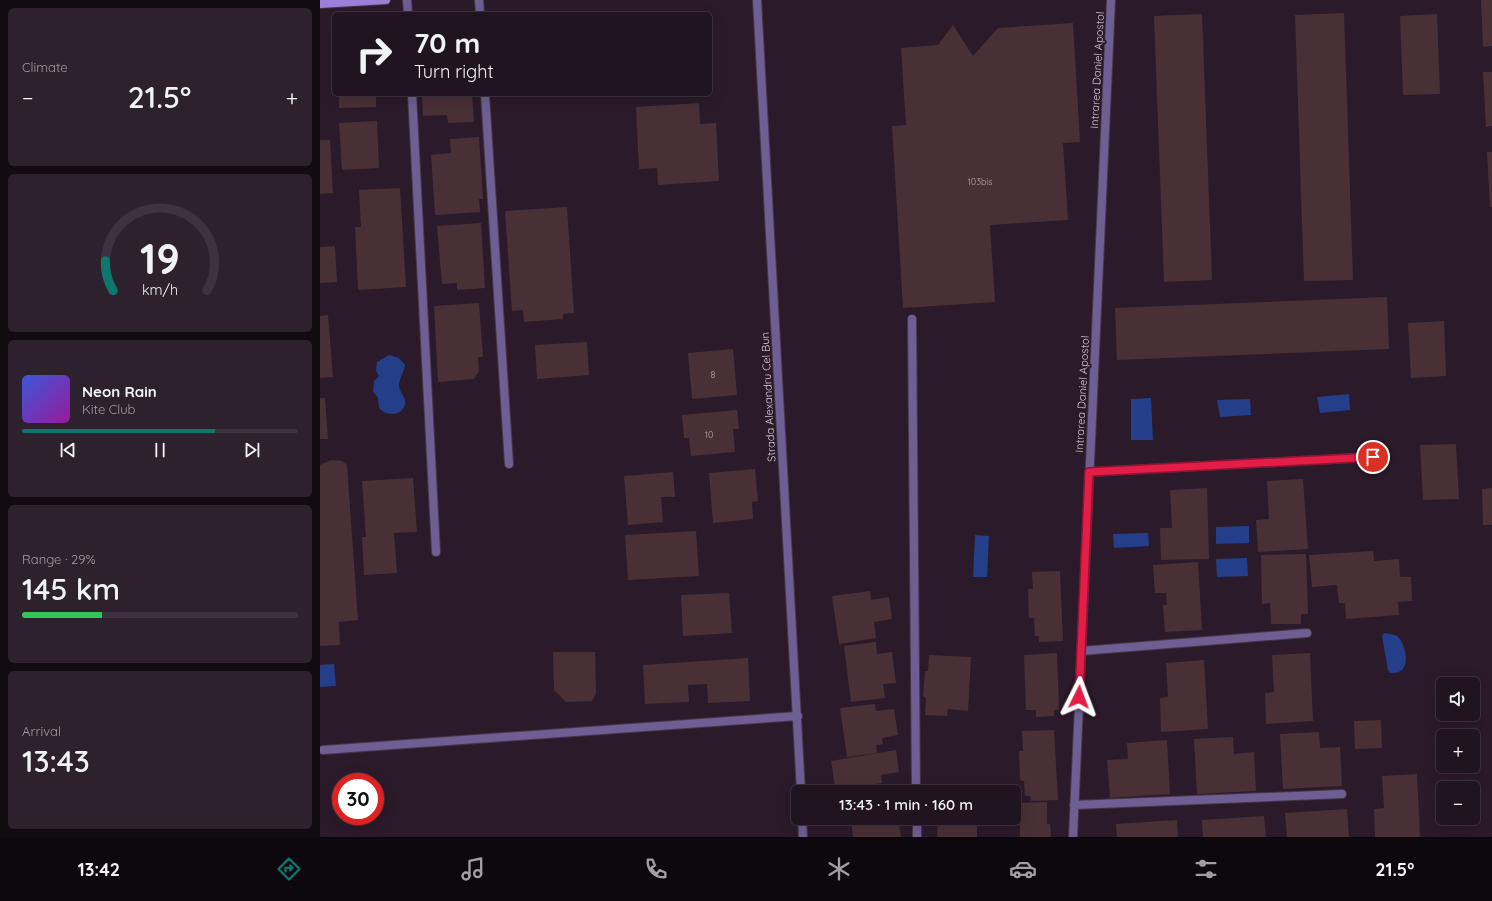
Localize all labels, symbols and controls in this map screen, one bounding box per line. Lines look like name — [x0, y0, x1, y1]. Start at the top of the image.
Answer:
street label: Intrarea Daniel Apostol — [1087, 11, 1107, 129]
text: 70 m — [414, 25, 480, 60]
icon: right — [348, 28, 400, 80]
text: Climate — [22, 59, 68, 75]
text: Turn right — [414, 60, 494, 83]
text: 21.5° — [128, 78, 191, 116]
text: − — [22, 84, 33, 112]
text: + — [286, 84, 298, 112]
house number: 103bis — [967, 176, 993, 187]
text: 19 — [140, 231, 180, 283]
text: km/h — [142, 280, 178, 298]
street label: Strada Alexandru Cel Bun — [758, 332, 778, 462]
street label: Intrarea Daniel Apostol — [1072, 335, 1092, 453]
house number: 8 — [711, 369, 716, 380]
text: Neon Rain — [82, 382, 157, 401]
text: Kite Club — [82, 401, 135, 417]
house number: 10 — [705, 429, 713, 440]
icon: previous — [57, 439, 79, 461]
icon: pause — [149, 439, 171, 461]
icon: next — [241, 439, 263, 461]
pin — [1356, 440, 1390, 474]
icon: arrive — [1362, 446, 1384, 468]
text: Range · 29% — [22, 551, 96, 567]
text: 145 km — [22, 570, 120, 608]
position arrow — [1058, 676, 1100, 718]
map controls — [1436, 677, 1480, 825]
button: sound — [1436, 677, 1480, 721]
text: Arrival — [22, 723, 61, 739]
button: + — [1436, 729, 1480, 773]
text: 13:43 — [22, 742, 90, 780]
speed limit sign: 30 — [332, 773, 384, 825]
button: − — [1436, 781, 1480, 825]
text: 13:43 · 1 min · 160 m — [839, 795, 973, 814]
icon: directions — [275, 855, 303, 883]
icon: music — [459, 855, 487, 883]
icon: phone — [642, 855, 670, 883]
icon: climate — [825, 855, 853, 883]
icon: car — [1009, 855, 1037, 883]
icon: filters — [1192, 855, 1220, 883]
text: 13:42 — [78, 858, 120, 881]
text: 21.5° — [1375, 858, 1414, 881]

